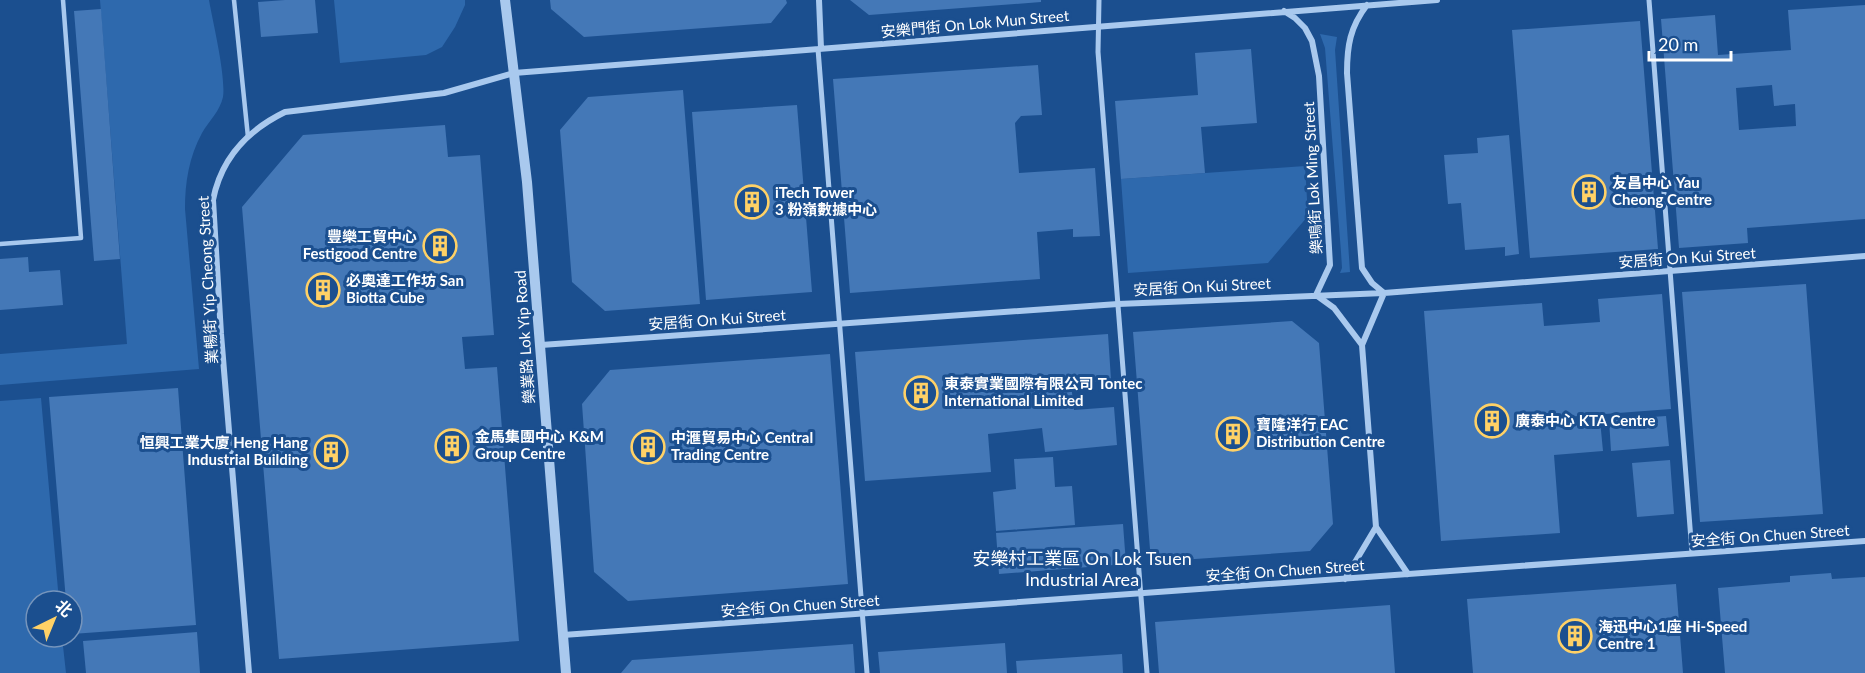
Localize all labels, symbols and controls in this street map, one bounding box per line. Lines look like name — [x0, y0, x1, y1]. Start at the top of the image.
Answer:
street label: 安樂門街 On Lok Mun Street — [880, 6, 1070, 40]
scale bar — [1649, 24, 1732, 62]
text: 20 m — [1658, 33, 1698, 55]
street label: 樂鳴街 Lok Ming Street — [1299, 101, 1325, 255]
place label: 友昌中心 Yau Cheong Centre — [1612, 173, 1712, 208]
building icon: 友昌中心 Yau Cheong Centre — [1571, 174, 1607, 210]
place label: iTech Tower 3 粉嶺數據中心 — [775, 183, 877, 218]
building icon: iTech Tower 3 粉嶺數據中心 — [734, 184, 770, 220]
street label: 業暢街 Yip Cheong Street — [194, 195, 220, 365]
place label: 豐樂工貿中心 Festigood Centre — [303, 227, 417, 262]
building icon: 豐樂工貿中心 Festigood Centre — [422, 228, 458, 264]
street label: 安居街 On Kui Street — [1618, 243, 1757, 271]
street label: 樂業路 Lok Yip Road — [510, 270, 538, 404]
place label: 必奧達工作坊 San Biotta Cube — [346, 271, 464, 306]
building icon: 必奧達工作坊 San Biotta Cube — [305, 272, 341, 308]
street label: 安居街 On Kui Street — [1133, 273, 1272, 299]
street label: 安居街 On Kui Street — [648, 305, 787, 333]
place label: 東泰實業國際有限公司 Tontec International Limited — [944, 374, 1143, 409]
building icon: 東泰實業國際有限公司 Tontec International Limited — [903, 375, 939, 411]
building icon: 廣泰中心 KTA Centre — [1474, 403, 1510, 439]
place label: 廣泰中心 KTA Centre — [1515, 411, 1656, 429]
place label: 寶隆洋行 EAC Distribution Centre — [1256, 415, 1385, 450]
building icon: 寶隆洋行 EAC Distribution Centre — [1215, 416, 1251, 452]
place label: 金馬集團中心 K&M Group Centre — [475, 427, 604, 462]
building icon: 金馬集團中心 K&M Group Centre — [434, 428, 470, 464]
place label: 中滙貿易中心 Central Trading Centre — [671, 428, 813, 463]
building icon: 中滙貿易中心 Central Trading Centre — [630, 429, 666, 465]
place label: 恒興工業大廈 Heng Hang Industrial Building — [140, 433, 308, 468]
building icon: 恒興工業大廈 Heng Hang Industrial Building — [313, 434, 349, 470]
street label: 安全街 On Chuen Street — [1690, 520, 1851, 550]
district label: 安樂村工業區 On Lok Tsuen Industrial Area — [972, 547, 1192, 590]
street label: 安全街 On Chuen Street — [1205, 555, 1366, 585]
north arrow — [24, 589, 84, 649]
street label: 安全街 On Chuen Street — [720, 590, 881, 620]
text: 北 — [52, 595, 77, 620]
place label: 海迅中心1座 Hi-Speed Centre 1 — [1598, 617, 1747, 652]
building icon: 海迅中心1座 Hi-Speed Centre 1 — [1557, 618, 1593, 654]

